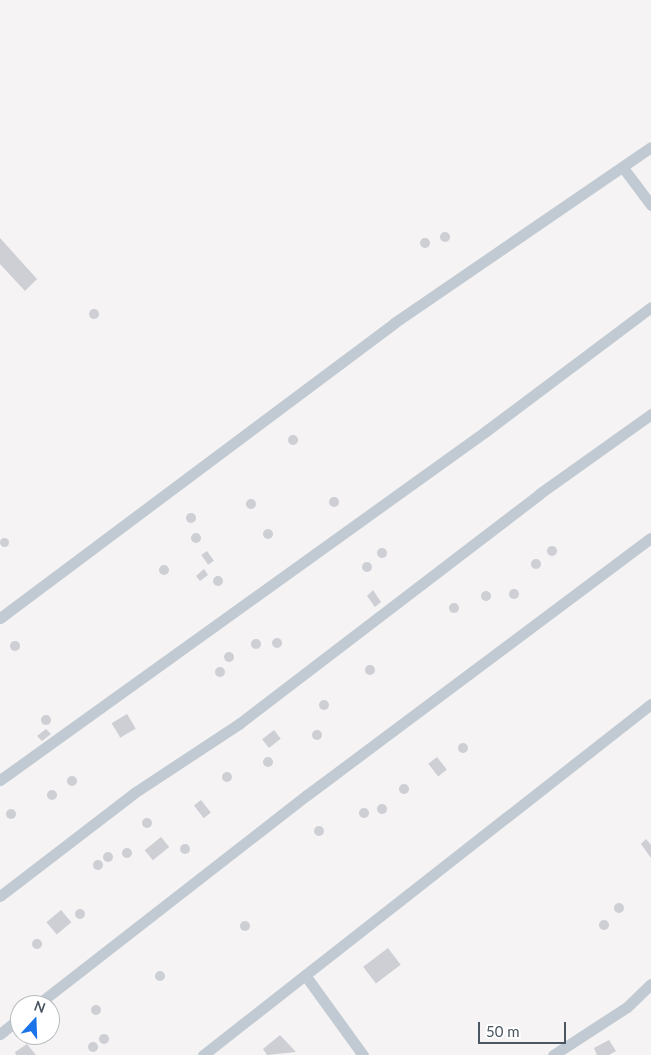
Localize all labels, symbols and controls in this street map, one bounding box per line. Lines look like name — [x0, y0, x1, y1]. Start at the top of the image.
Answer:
north arrow — [10, 995, 60, 1045]
text: N — [32, 997, 48, 1016]
scale bar — [481, 1012, 568, 1044]
text: 50 m — [486, 1022, 520, 1040]

